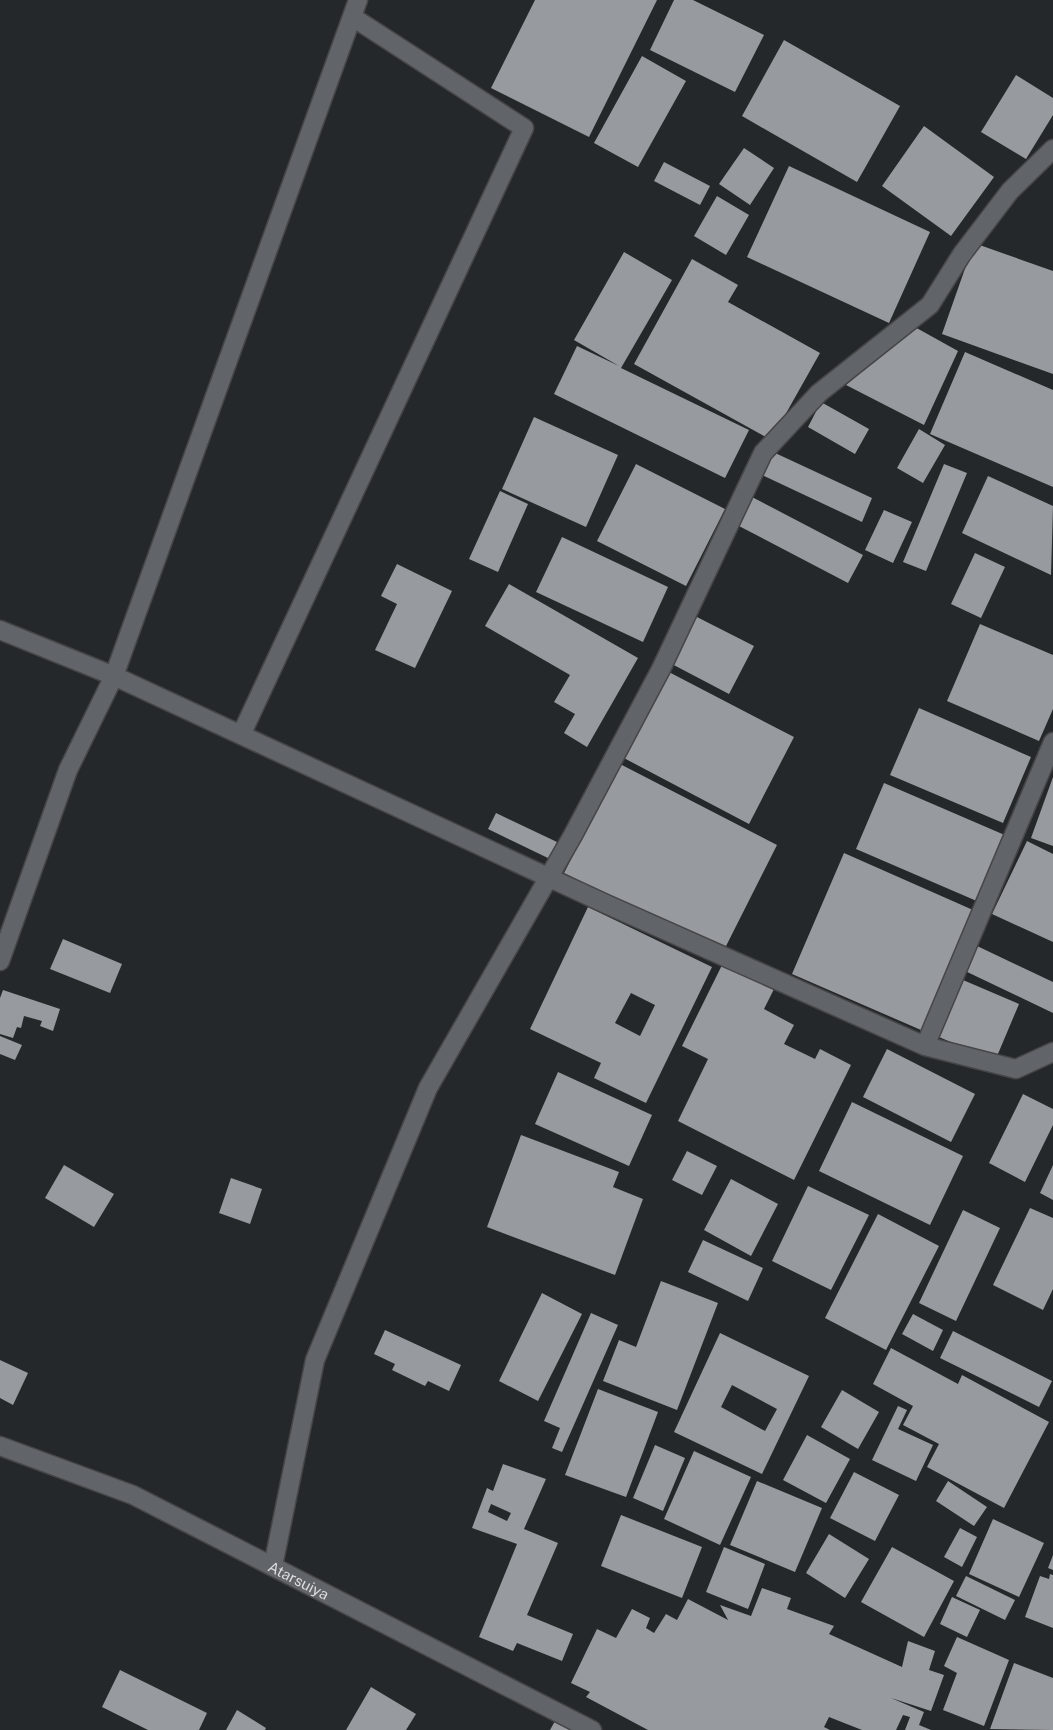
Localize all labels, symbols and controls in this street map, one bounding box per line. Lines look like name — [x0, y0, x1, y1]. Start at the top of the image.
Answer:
street label: Atarsuiya — [266, 1557, 332, 1602]

